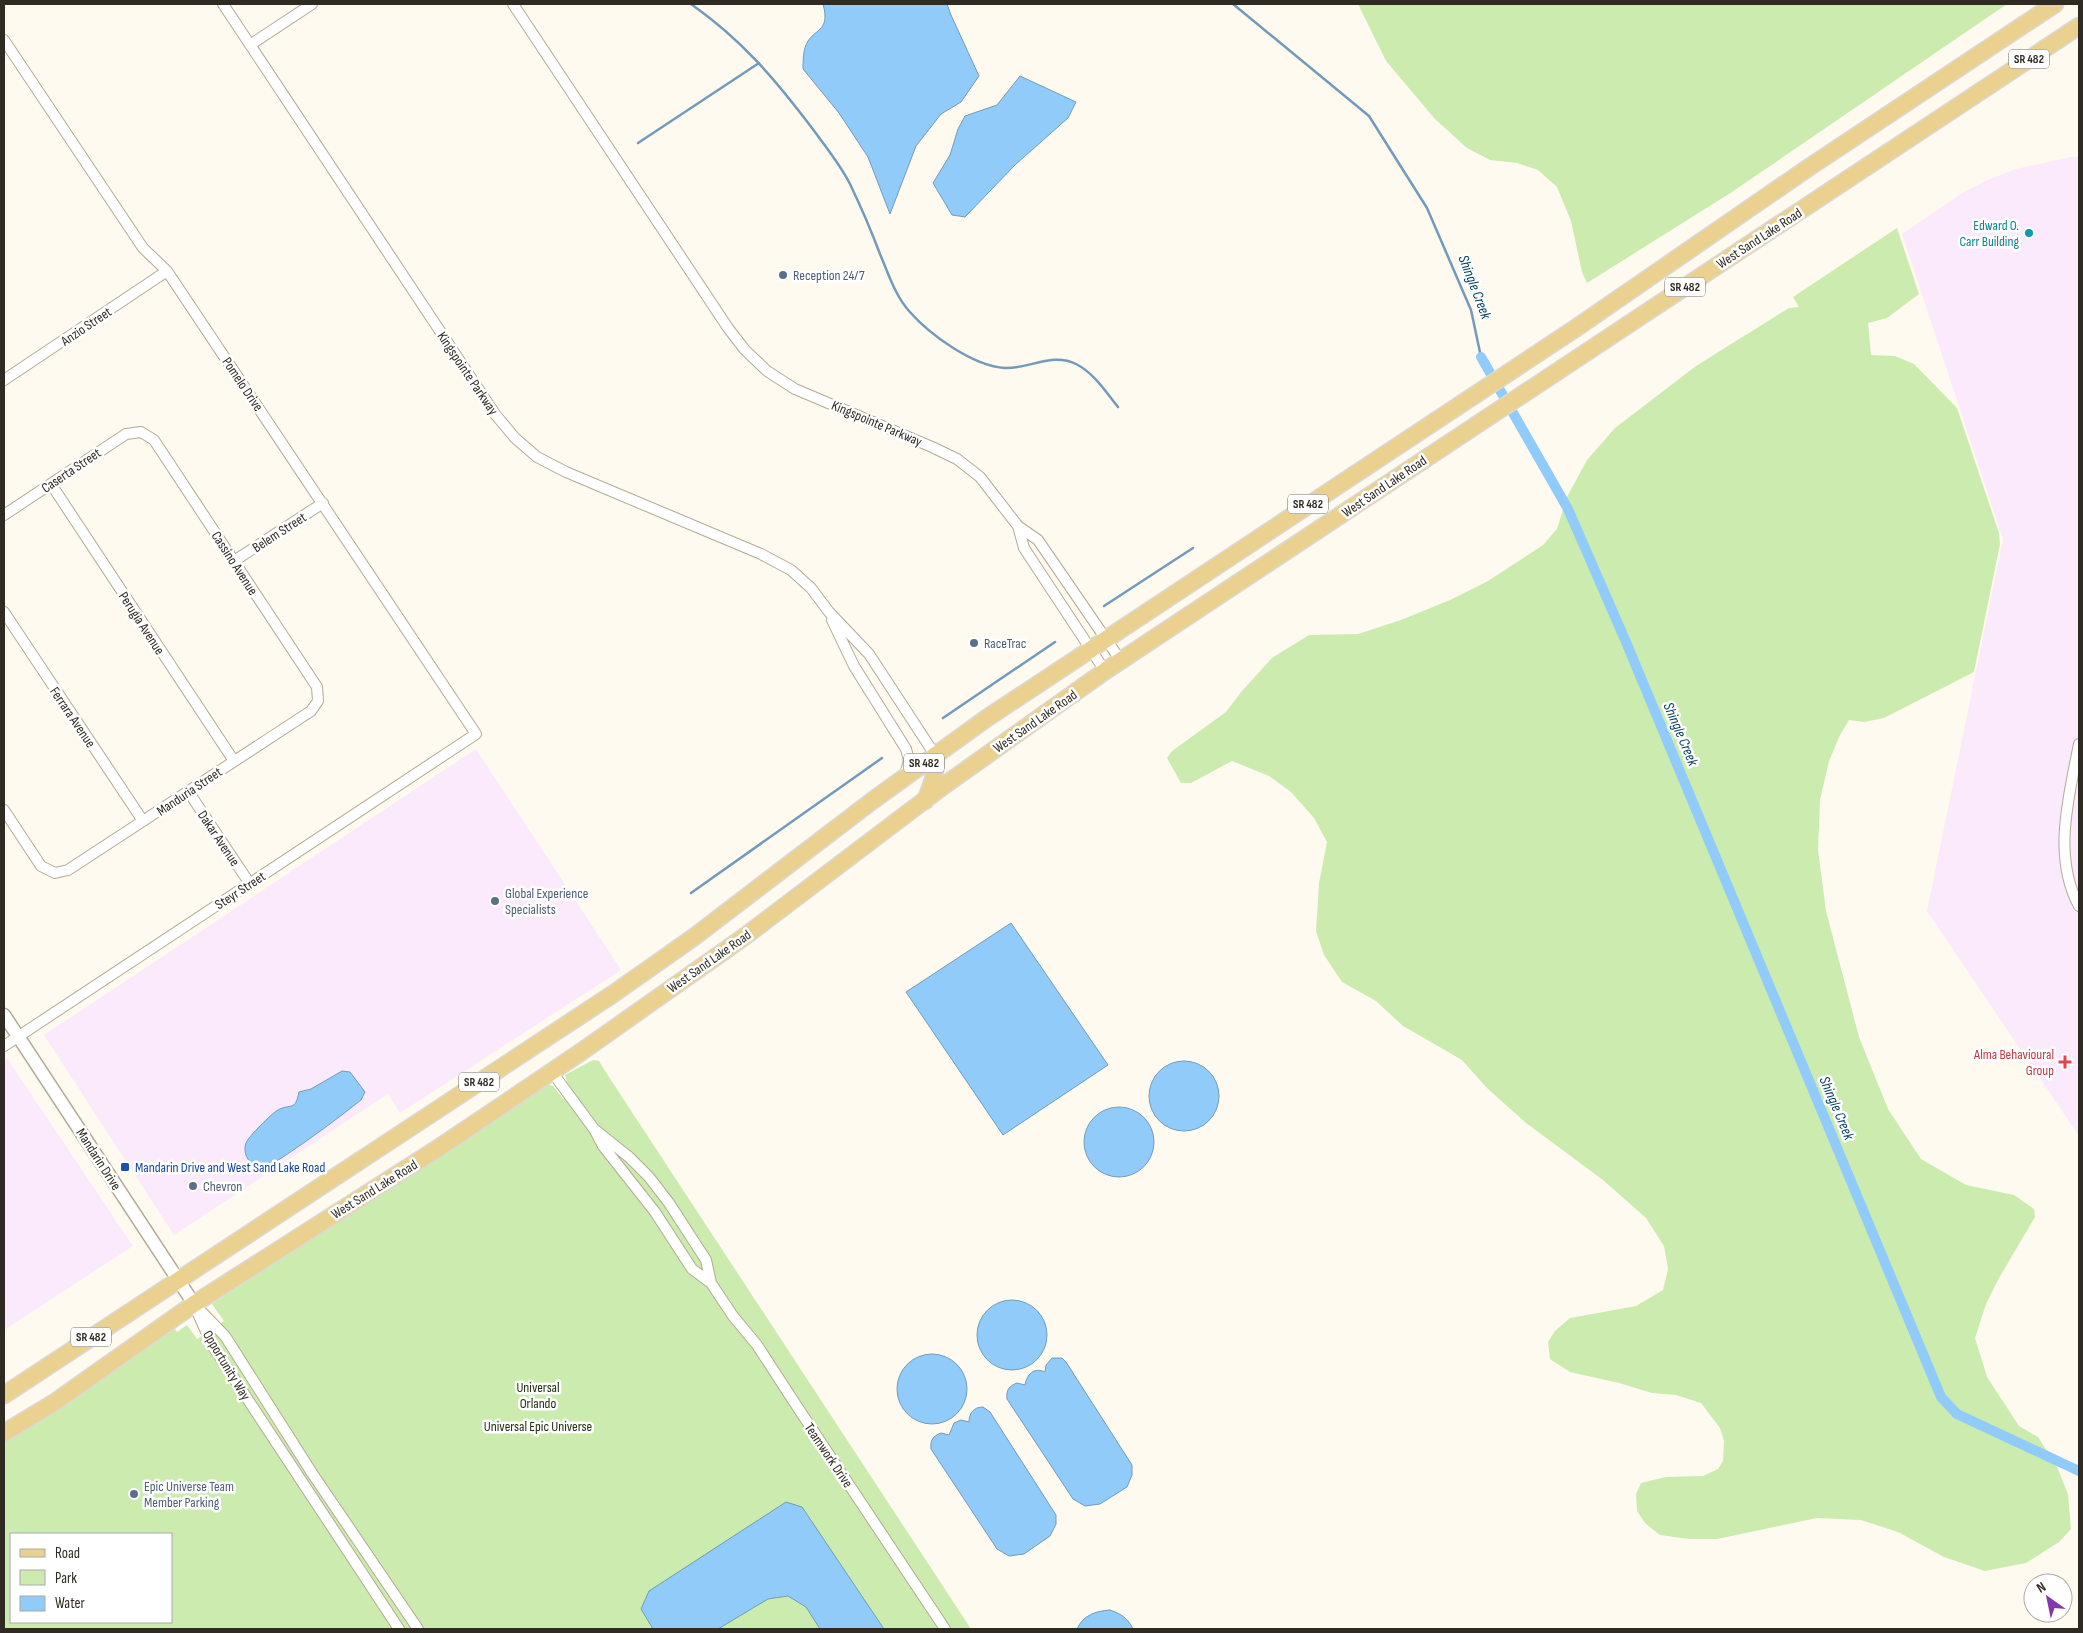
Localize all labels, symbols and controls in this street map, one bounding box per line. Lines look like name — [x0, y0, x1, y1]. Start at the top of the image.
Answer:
road number: SR 482 — [2009, 50, 2049, 68]
street label: West Sand Lake Road — [1713, 204, 1805, 272]
place label: Edward O. Carr Building — [1959, 217, 2019, 250]
marker: Edward O. Carr Building — [2023, 227, 2035, 239]
water label: Shingle Creek — [1454, 252, 1496, 322]
place label: Reception 24/7 — [793, 267, 865, 284]
marker: Reception 24/7 — [777, 269, 789, 281]
road number: SR 482 — [1665, 278, 1705, 296]
street label: Anzio Street — [57, 303, 115, 350]
street label: Kingspointe Parkway — [433, 328, 502, 419]
street label: Pomelo Drive — [218, 354, 267, 414]
street label: Kingspointe Parkway — [829, 397, 925, 450]
street label: Caserta Street — [38, 444, 104, 497]
street label: West Sand Lake Road — [1339, 452, 1430, 521]
road number: SR 482 — [1288, 494, 1328, 514]
street label: Belem Street — [249, 509, 309, 556]
street label: Cassino Avenue — [208, 528, 262, 598]
street label: Perugia Avenue — [115, 589, 168, 658]
place label: RaceTrac — [984, 635, 1026, 652]
marker: RaceTrac — [968, 637, 980, 649]
street label: Ferrara Avenue — [46, 684, 99, 751]
street label: West Sand Lake Road — [990, 686, 1081, 757]
water label: Shingle Creek — [1659, 700, 1703, 769]
road number: SR 482 — [904, 754, 944, 772]
street label: Manduria Street — [153, 763, 225, 819]
street label: Dakar Avenue — [194, 807, 243, 869]
street label: Steyr Street — [212, 868, 269, 913]
place label: Global Experience Specialists — [505, 885, 588, 918]
marker: Global Experience Specialists — [489, 895, 501, 907]
street label: West Sand Lake Road — [664, 926, 755, 997]
place label: Alma Behavioural Group — [1973, 1046, 2054, 1079]
marker: Alma Behavioural Group — [2058, 1055, 2072, 1069]
road number: SR 482 — [459, 1072, 499, 1092]
water label: Shingle Creek — [1815, 1074, 1859, 1143]
street label: Mandarin Drive — [72, 1125, 125, 1193]
street label: West Sand Lake Road — [328, 1156, 421, 1223]
place label: Mandarin Drive and West Sand Lake Road — [135, 1159, 325, 1176]
marker: Mandarin Drive and West Sand Lake Road — [119, 1161, 131, 1173]
place label: Chevron — [203, 1178, 242, 1195]
marker: Chevron — [187, 1180, 199, 1192]
street label: Opportunity Way — [199, 1327, 254, 1404]
road number: SR 482 — [71, 1328, 111, 1346]
park label: Universal Orlando — [516, 1379, 560, 1412]
park label: Universal Epic Universe — [484, 1418, 592, 1435]
street label: Teamwork Drive — [801, 1420, 856, 1491]
place label: Epic Universe Team Member Parking — [144, 1478, 234, 1511]
marker: Epic Universe Team Member Parking — [128, 1488, 140, 1500]
legend — [10, 1533, 172, 1623]
text: Road — [55, 1544, 80, 1563]
text: Park — [55, 1569, 77, 1588]
north arrow — [2023, 1573, 2073, 1623]
text: N — [2033, 1578, 2049, 1597]
text: Water — [55, 1594, 86, 1613]

